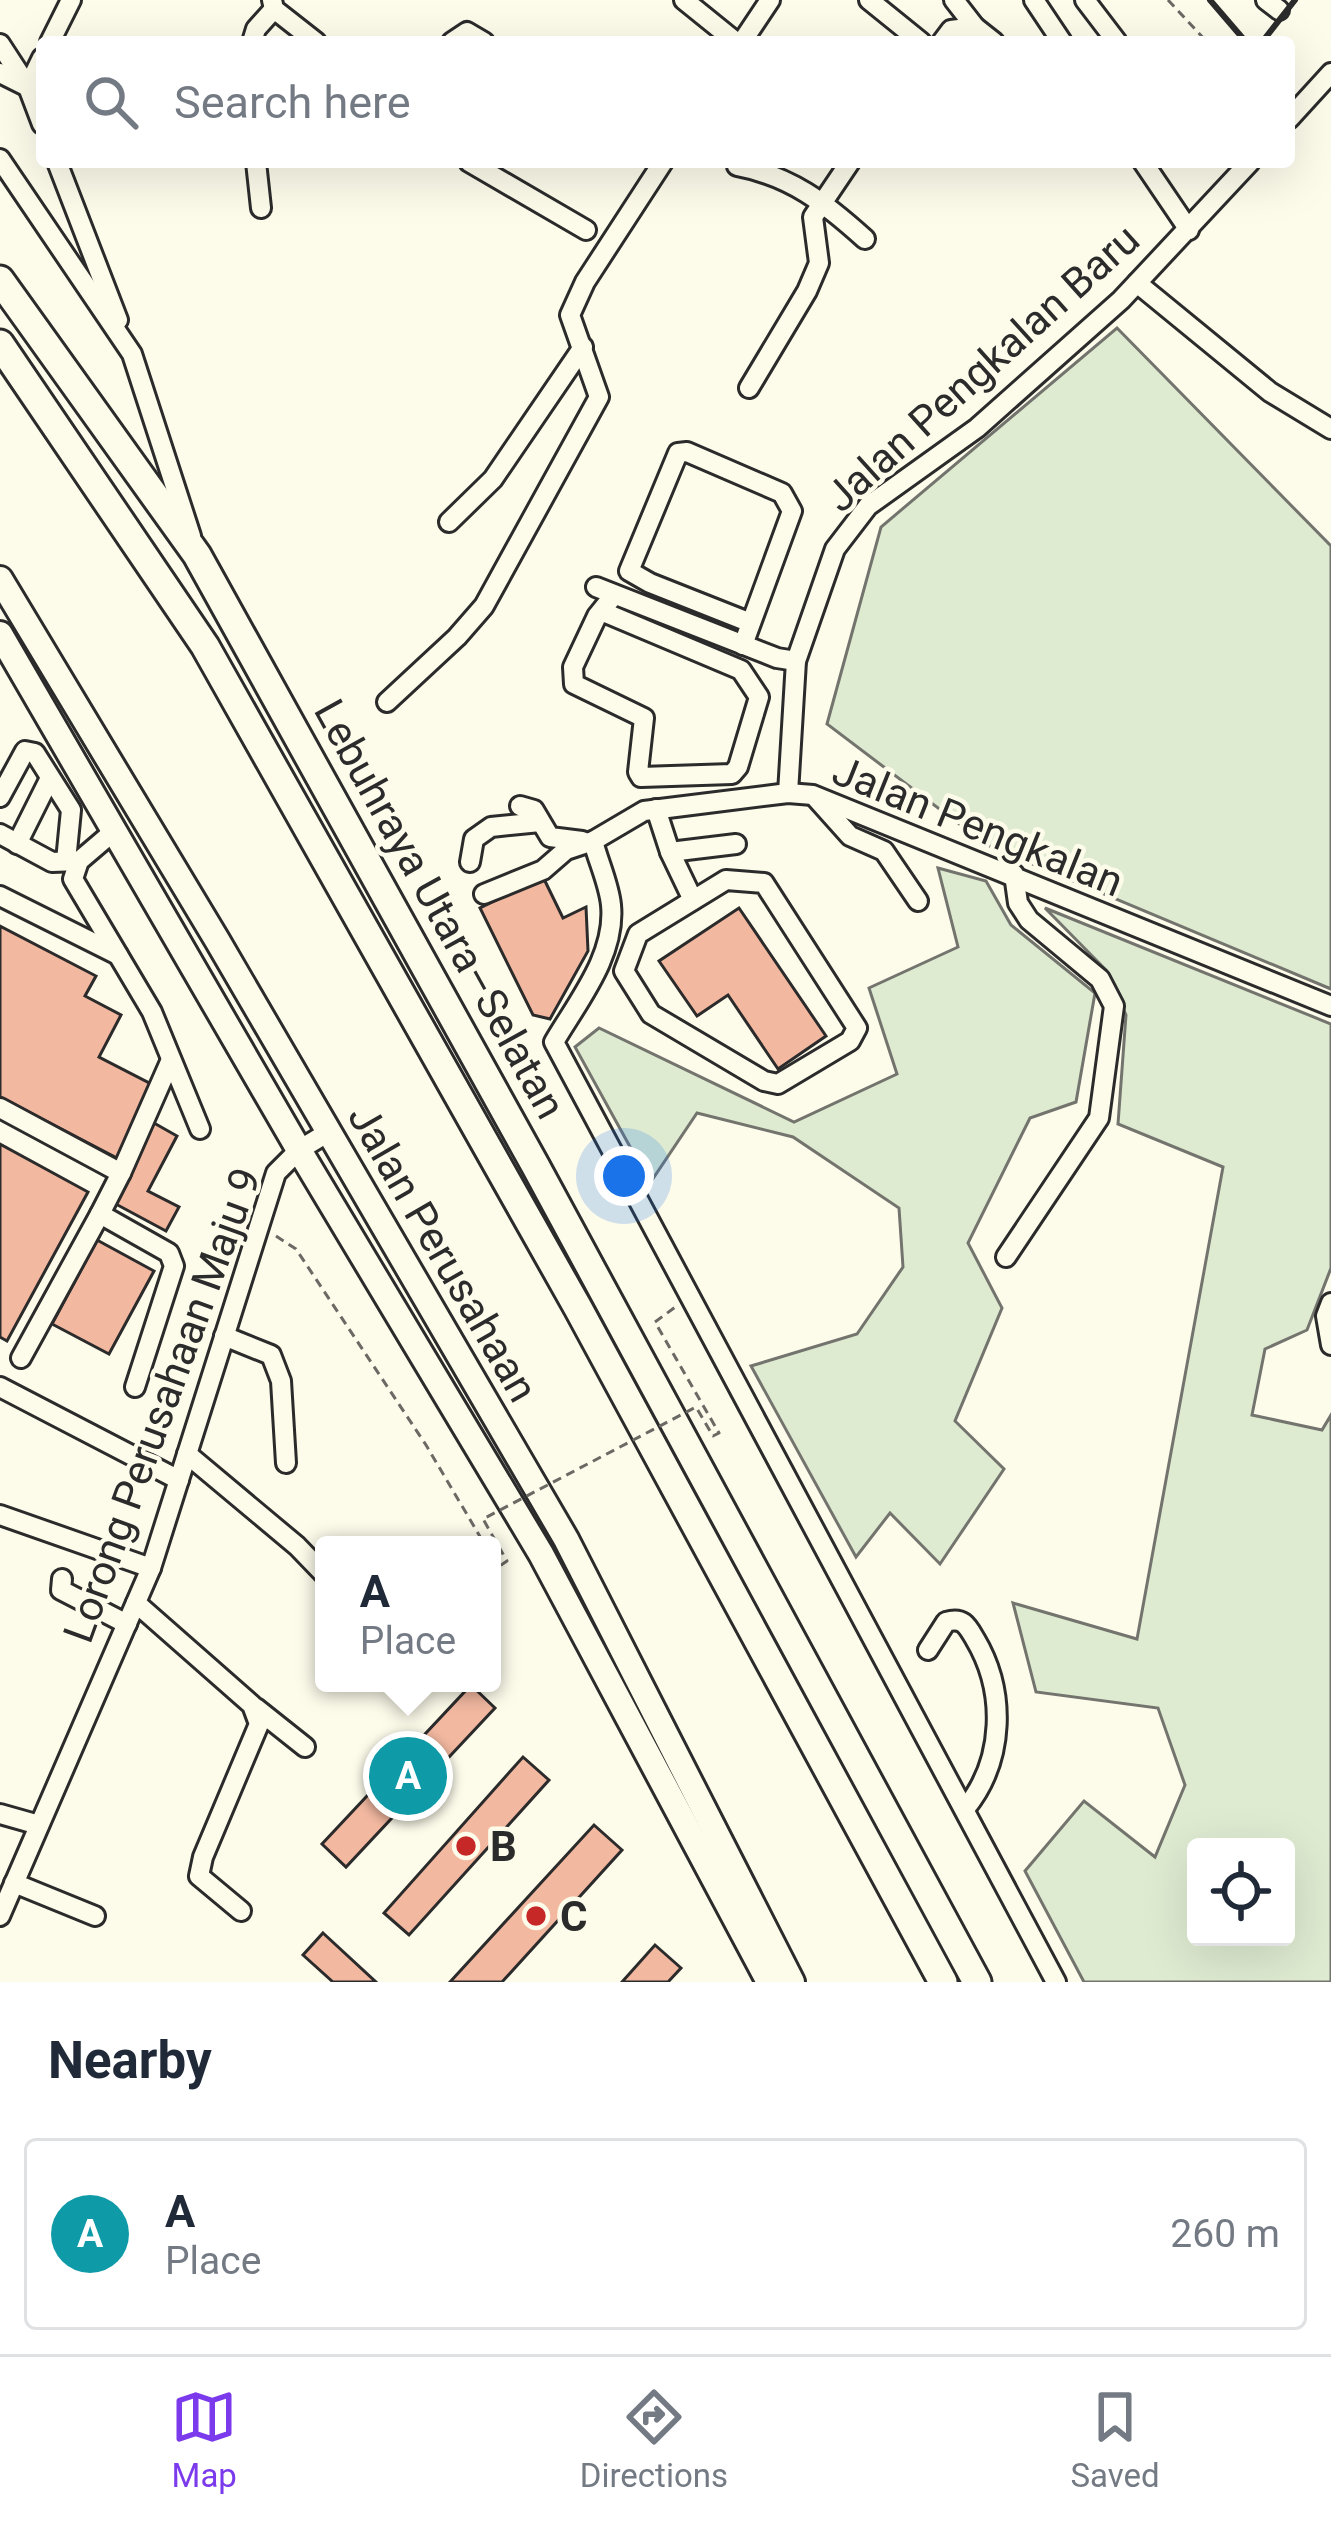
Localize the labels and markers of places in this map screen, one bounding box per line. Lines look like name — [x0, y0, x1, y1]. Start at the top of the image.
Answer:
pin: A — [369, 1731, 447, 1821]
place label: B — [490, 1822, 517, 1871]
marker: B — [453, 1833, 479, 1859]
place label: C — [560, 1892, 587, 1941]
marker: C — [523, 1903, 549, 1929]

